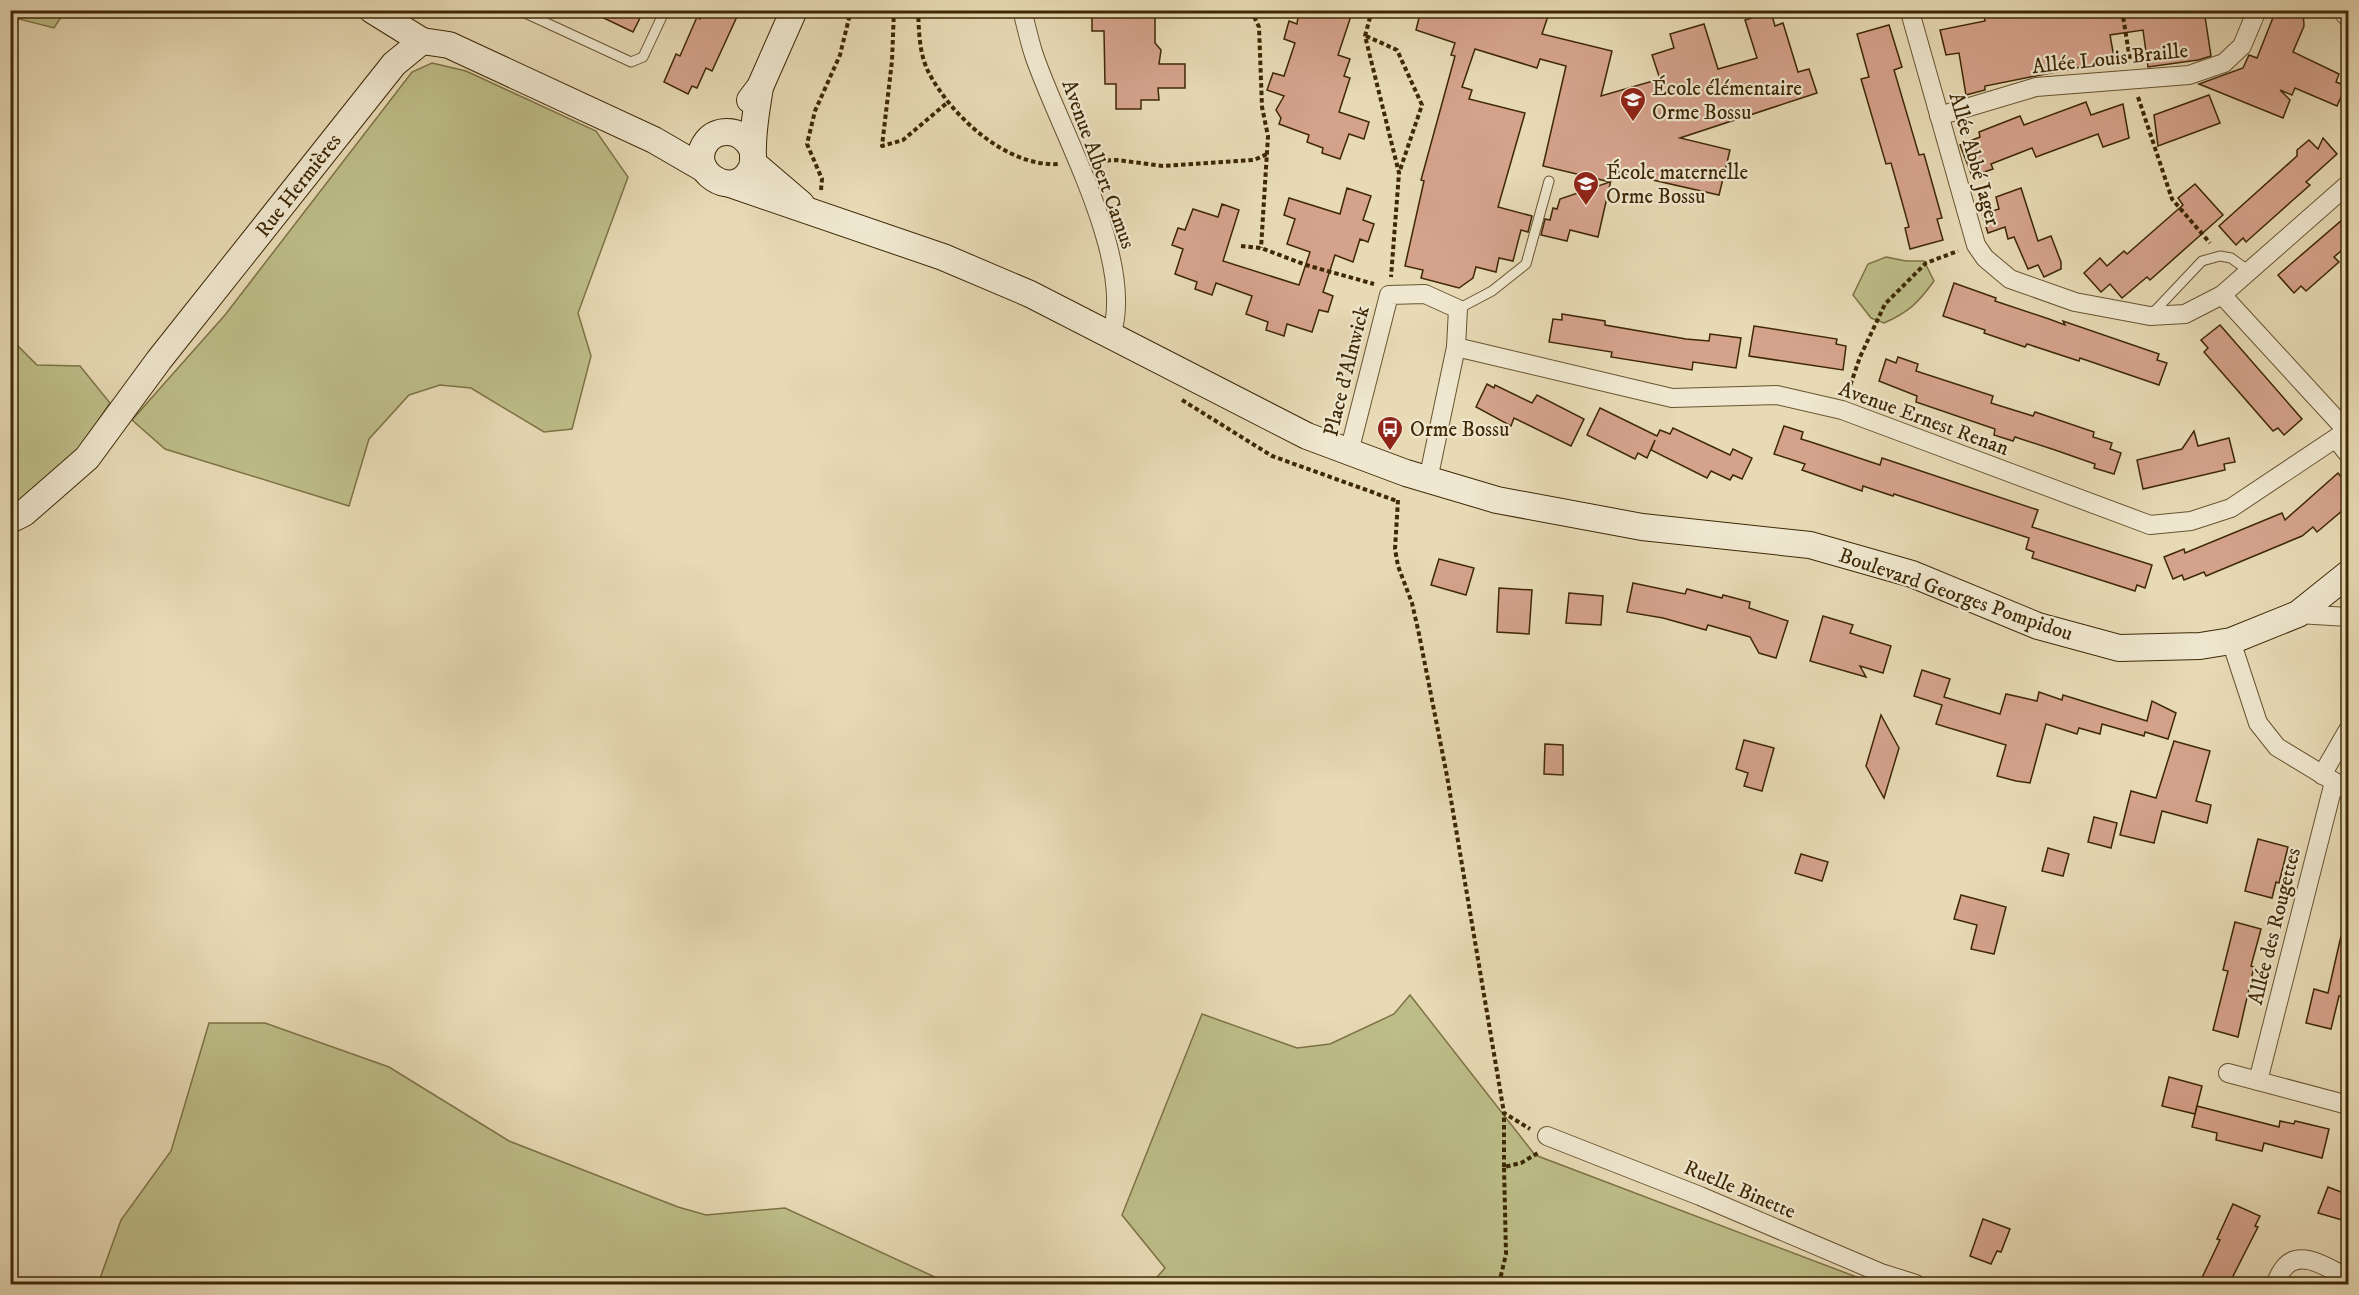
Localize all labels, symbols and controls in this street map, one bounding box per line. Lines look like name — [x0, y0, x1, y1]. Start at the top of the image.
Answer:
street label: Allée Louis Braille — [2031, 38, 2190, 80]
place label: École élémentaire Orme Bossu — [1652, 75, 1802, 126]
street label: Avenue Albert Camus — [1055, 76, 1141, 252]
school or university icon: École élémentaire Orme Bossu — [1618, 85, 1648, 123]
street label: Allée Abbé Jager — [1943, 90, 2006, 229]
street label: Rue Hermières — [250, 129, 347, 243]
place label: École maternelle Orme Bossu — [1606, 159, 1749, 210]
school or university icon: École maternelle Orme Bossu — [1571, 169, 1601, 207]
street label: Place d'Alnwick — [1318, 303, 1376, 439]
street label: Avenue Ernest Renan — [1835, 376, 2012, 462]
bus stop icon: Orme Bossu — [1375, 414, 1405, 452]
place label: Orme Bossu — [1410, 417, 1509, 443]
street label: Boulevard Georges Pompidou — [1835, 543, 2076, 647]
street label: Allée des Rougettes — [2243, 845, 2307, 1007]
street label: Ruelle Binette — [1680, 1155, 1800, 1225]

